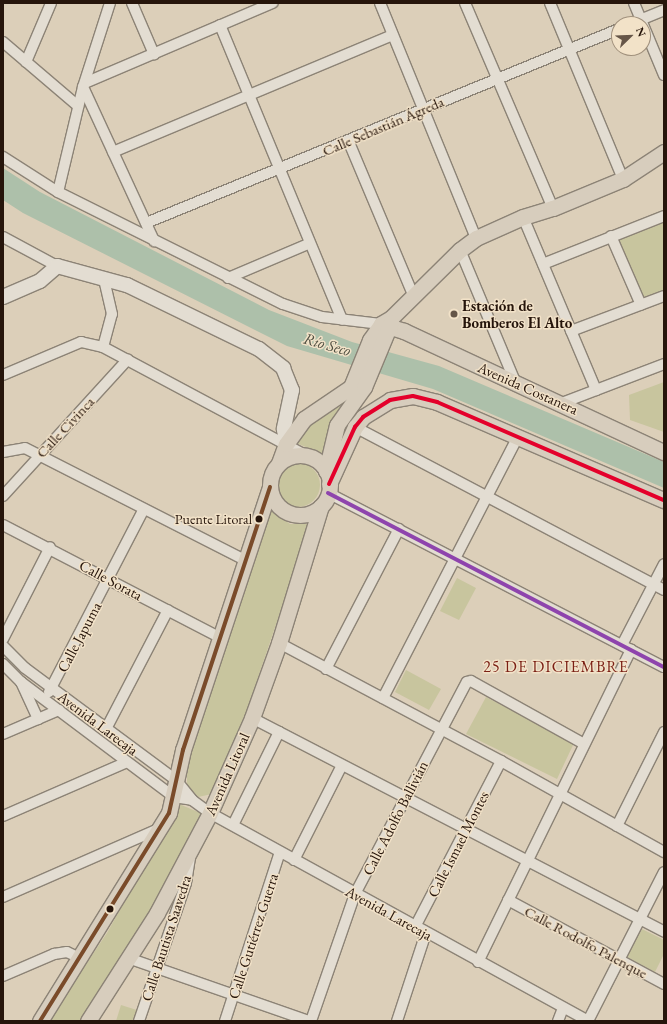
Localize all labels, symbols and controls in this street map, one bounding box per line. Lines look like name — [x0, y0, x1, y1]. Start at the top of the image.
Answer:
north arrow — [611, 16, 651, 56]
text: N — [633, 25, 649, 39]
street label: Calle Sebastián Ágreda — [320, 92, 446, 160]
place label: Estación de Bomberos El Alto — [462, 296, 572, 331]
marker: Estación de Bomberos El Alto — [449, 309, 459, 319]
water label: Río Seco — [301, 329, 353, 361]
street label: Avenida Costanera — [475, 358, 581, 418]
street label: Calle Civinca — [32, 393, 98, 461]
place label: Puente Litoral — [175, 511, 252, 527]
marker: Puente Litoral — [254, 514, 264, 524]
street label: Calle Sorata — [76, 556, 146, 604]
street label: Calle Japuma — [53, 599, 105, 675]
district label: 25 DE DICIEMBRE — [483, 657, 629, 677]
street label: Avenida Larecaja — [54, 687, 142, 759]
street label: Avenida Litoral — [201, 730, 253, 818]
street label: Calle Adolfo Ballivián — [358, 758, 432, 878]
street label: Calle Ismael Montes — [423, 788, 493, 900]
street label: Calle Gutiérrez Guerra — [224, 871, 282, 1001]
street label: Calle Bautista Saavedra — [137, 873, 195, 1003]
street label: Avenida Larecaja — [343, 882, 435, 944]
street label: Calle Rodolfo Palenque — [522, 902, 650, 982]
unlabelled marker — [105, 904, 115, 914]

